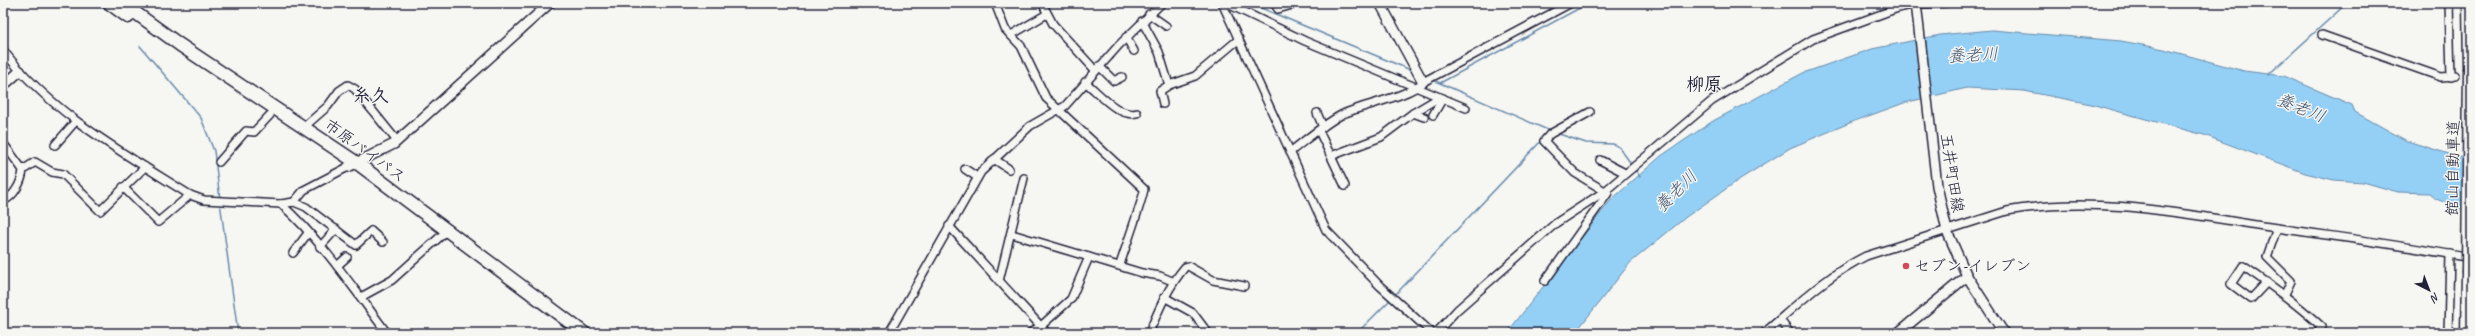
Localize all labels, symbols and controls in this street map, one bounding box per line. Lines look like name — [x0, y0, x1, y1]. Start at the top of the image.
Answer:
water label: 養老川 — [1947, 43, 1999, 67]
district label: 柳原 — [1686, 73, 1722, 95]
district label: 糸久 — [353, 84, 389, 106]
water label: 養老川 — [2273, 89, 2329, 127]
street label: 市原バイパス — [320, 115, 410, 187]
street label: 館山自動車道 — [2442, 120, 2464, 216]
street label: 五井町田線 — [1936, 132, 1968, 214]
water label: 養老川 — [1651, 166, 1701, 216]
place label: セブン-イレブン — [1914, 256, 2031, 276]
marker: セブン-イレブン — [1901, 261, 1911, 271]
north arrow — [2409, 270, 2449, 310]
text: N — [2427, 290, 2443, 306]

